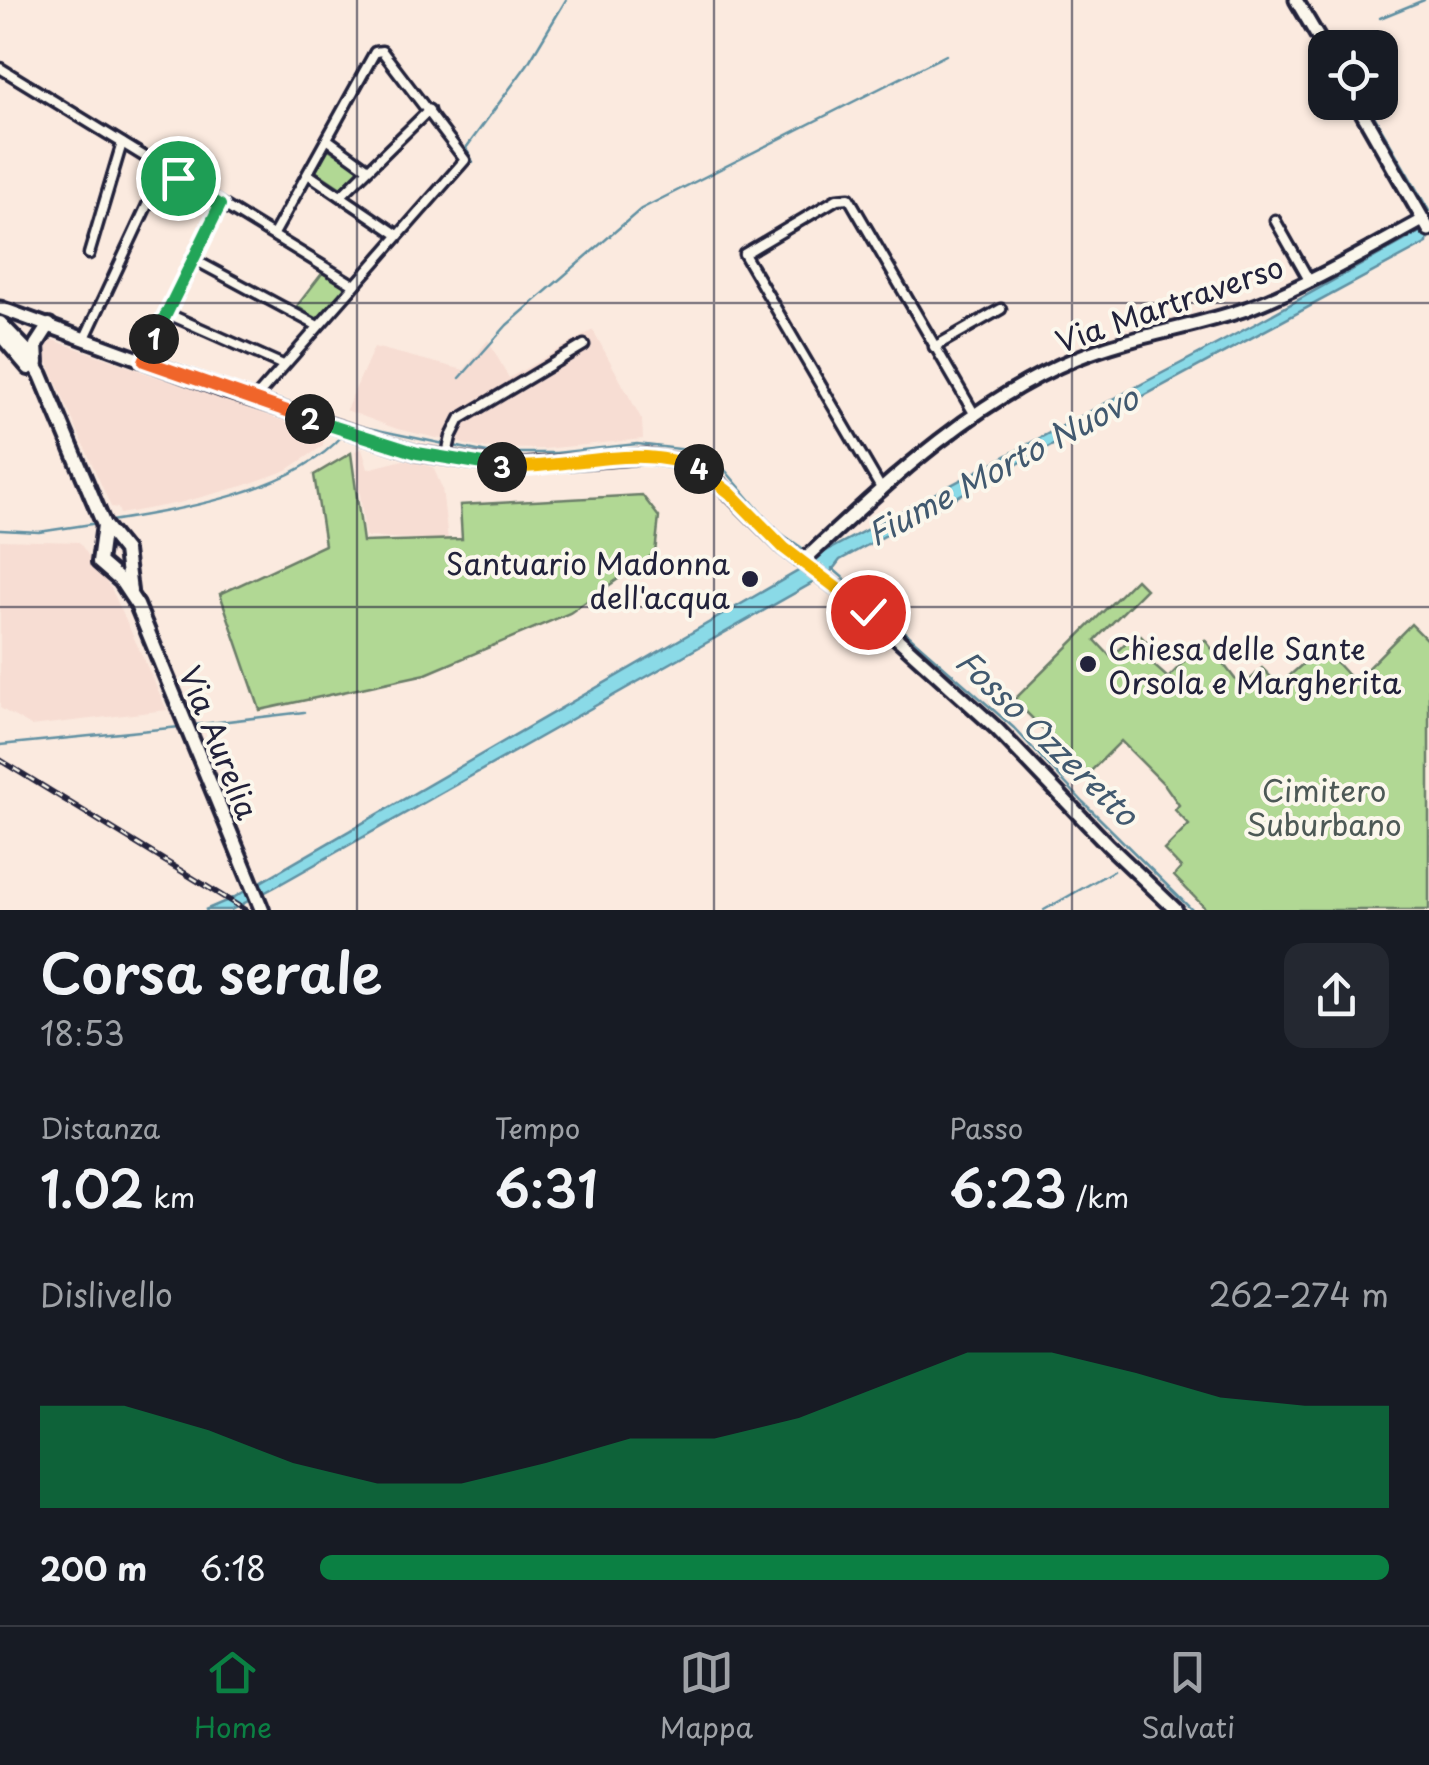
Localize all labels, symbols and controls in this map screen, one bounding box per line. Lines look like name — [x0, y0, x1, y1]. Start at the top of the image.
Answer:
map controls — [1308, 30, 1398, 120]
button: locate — [1308, 30, 1398, 120]
pin — [136, 136, 221, 221]
icon: arrive — [151, 151, 206, 206]
street label: Via Martraverso — [1049, 243, 1289, 363]
pin: 1 — [129, 314, 179, 364]
text: 1 — [147, 317, 161, 360]
water label: Fiume Morto Nuovo — [858, 372, 1148, 557]
pin: 2 — [285, 394, 335, 444]
text: 2 — [300, 397, 320, 440]
pin: 3 — [477, 442, 527, 492]
pin: 4 — [674, 444, 724, 494]
text: 3 — [493, 445, 511, 488]
text: 4 — [689, 447, 709, 490]
place label: Santuario Madonna dell'acqua — [446, 540, 730, 619]
marker: Santuario Madonna dell'acqua — [739, 568, 761, 590]
pin — [826, 570, 911, 655]
icon: check — [841, 585, 896, 640]
place label: Chiesa delle Sante Orsola e Margherita — [1108, 625, 1402, 704]
water label: Fosso Ozzeretto — [946, 637, 1151, 837]
marker: Chiesa delle Sante Orsola e Margherita — [1077, 653, 1099, 675]
street label: Via Aurelia — [169, 659, 271, 826]
park label: Cimitero Suburbano — [1246, 767, 1402, 846]
text: Corsa serale — [40, 930, 383, 1013]
button: share — [1284, 943, 1389, 1048]
text: 18:53 — [40, 1009, 125, 1057]
text: Distanza — [40, 1106, 160, 1149]
text: Tempo — [495, 1106, 580, 1149]
text: Passo — [949, 1106, 1023, 1149]
text: 1.02 — [40, 1149, 144, 1225]
text: 6:31 — [495, 1149, 598, 1225]
text: 6:23 — [949, 1149, 1067, 1225]
text: km — [144, 1175, 195, 1218]
text: /km — [1067, 1175, 1129, 1218]
text: Dislivello — [40, 1270, 173, 1318]
text: 262–274 m — [1208, 1270, 1389, 1318]
text: 200 m — [40, 1544, 147, 1592]
text: 6:18 — [200, 1544, 266, 1592]
tab: Home — [194, 1645, 272, 1748]
tab: Mappa — [660, 1645, 753, 1748]
tab: Salvati — [1141, 1645, 1235, 1748]

